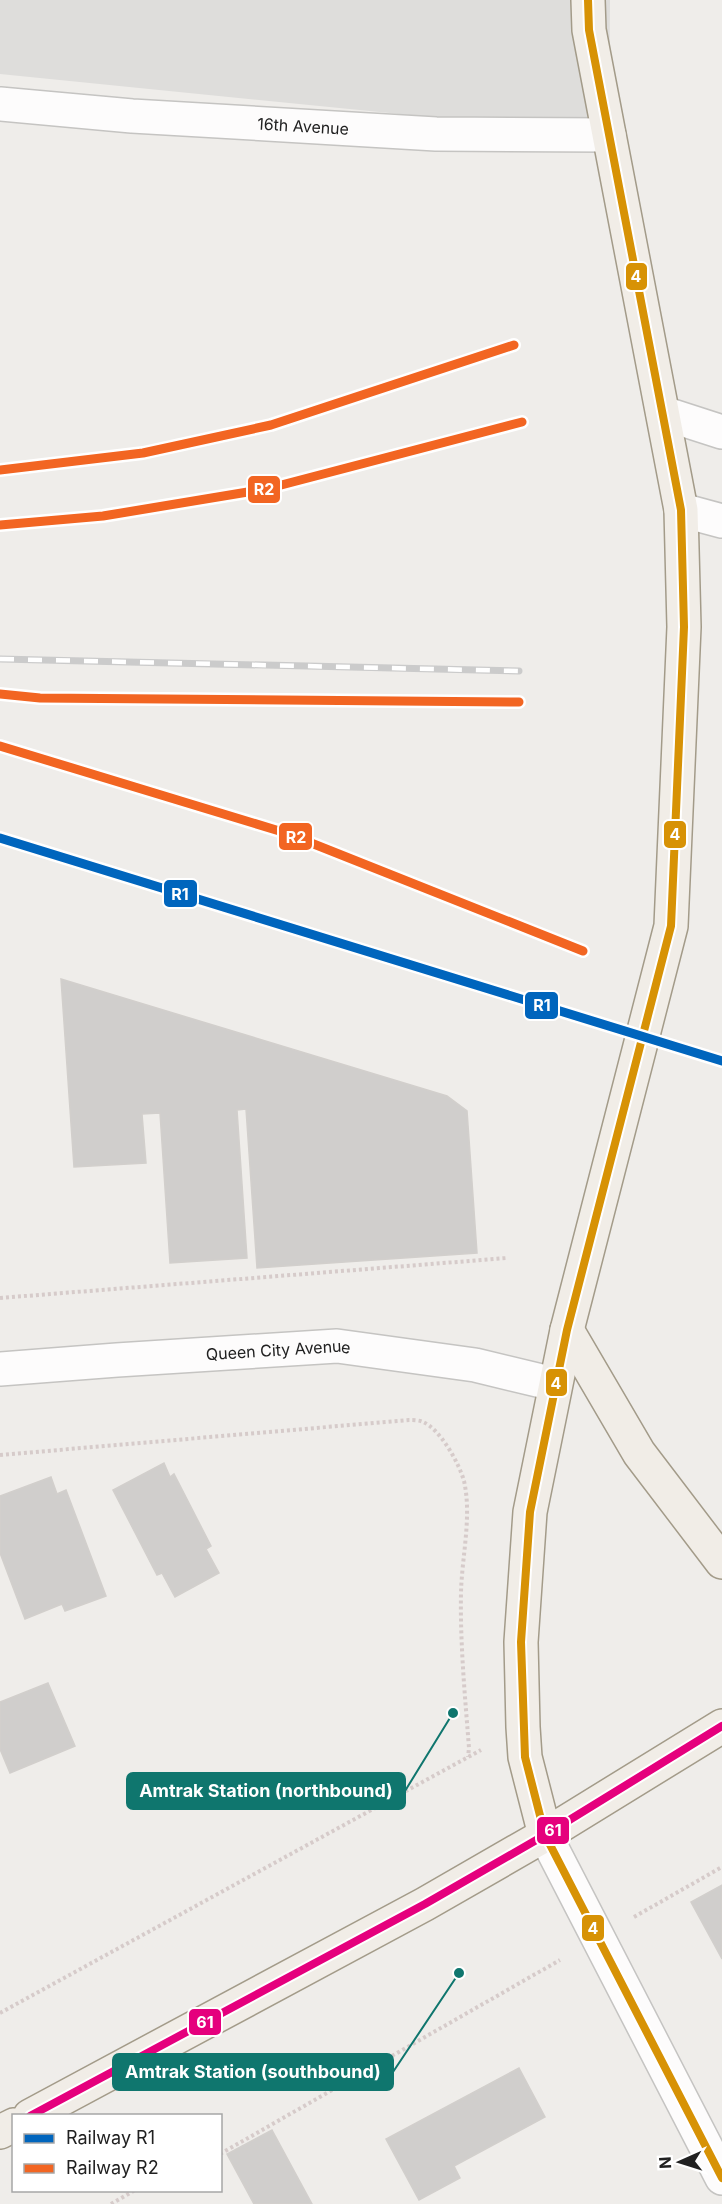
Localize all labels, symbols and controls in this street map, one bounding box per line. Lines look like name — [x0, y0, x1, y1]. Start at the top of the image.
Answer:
street label: 16th Avenue — [257, 113, 350, 139]
line badge: 4 — [625, 262, 648, 291]
text: 4 — [631, 266, 642, 286]
line badge: R2 — [247, 475, 281, 504]
text: R2 — [254, 479, 274, 499]
line badge: 4 — [663, 820, 687, 849]
line badge: R2 — [278, 822, 313, 851]
text: 4 — [670, 824, 681, 844]
text: R2 — [286, 827, 306, 847]
line badge: R1 — [163, 879, 198, 908]
text: R1 — [171, 884, 189, 904]
line badge: R1 — [524, 991, 559, 1020]
text: R1 — [533, 995, 551, 1015]
street label: Queen City Avenue — [205, 1336, 352, 1364]
line badge: 4 — [545, 1368, 568, 1397]
text: 4 — [551, 1373, 562, 1393]
callout: Amtrak Station (northbound) — [127, 1773, 405, 1809]
text: Amtrak Station (northbound) — [139, 1780, 393, 1801]
line badge: 61 — [536, 1816, 570, 1845]
text: 61 — [544, 1820, 562, 1840]
line badge: 4 — [581, 1914, 605, 1942]
text: 4 — [588, 1918, 599, 1938]
line badge: 61 — [188, 2008, 222, 2036]
text: 61 — [196, 2012, 214, 2032]
callout: Amtrak Station (southbound) — [113, 2054, 393, 2090]
text: Amtrak Station (southbound) — [125, 2061, 381, 2082]
legend — [12, 2114, 222, 2192]
text: Railway R1 — [66, 2127, 155, 2148]
north arrow — [650, 2132, 710, 2192]
text: N — [655, 2156, 675, 2169]
text: Railway R2 — [66, 2157, 159, 2178]

